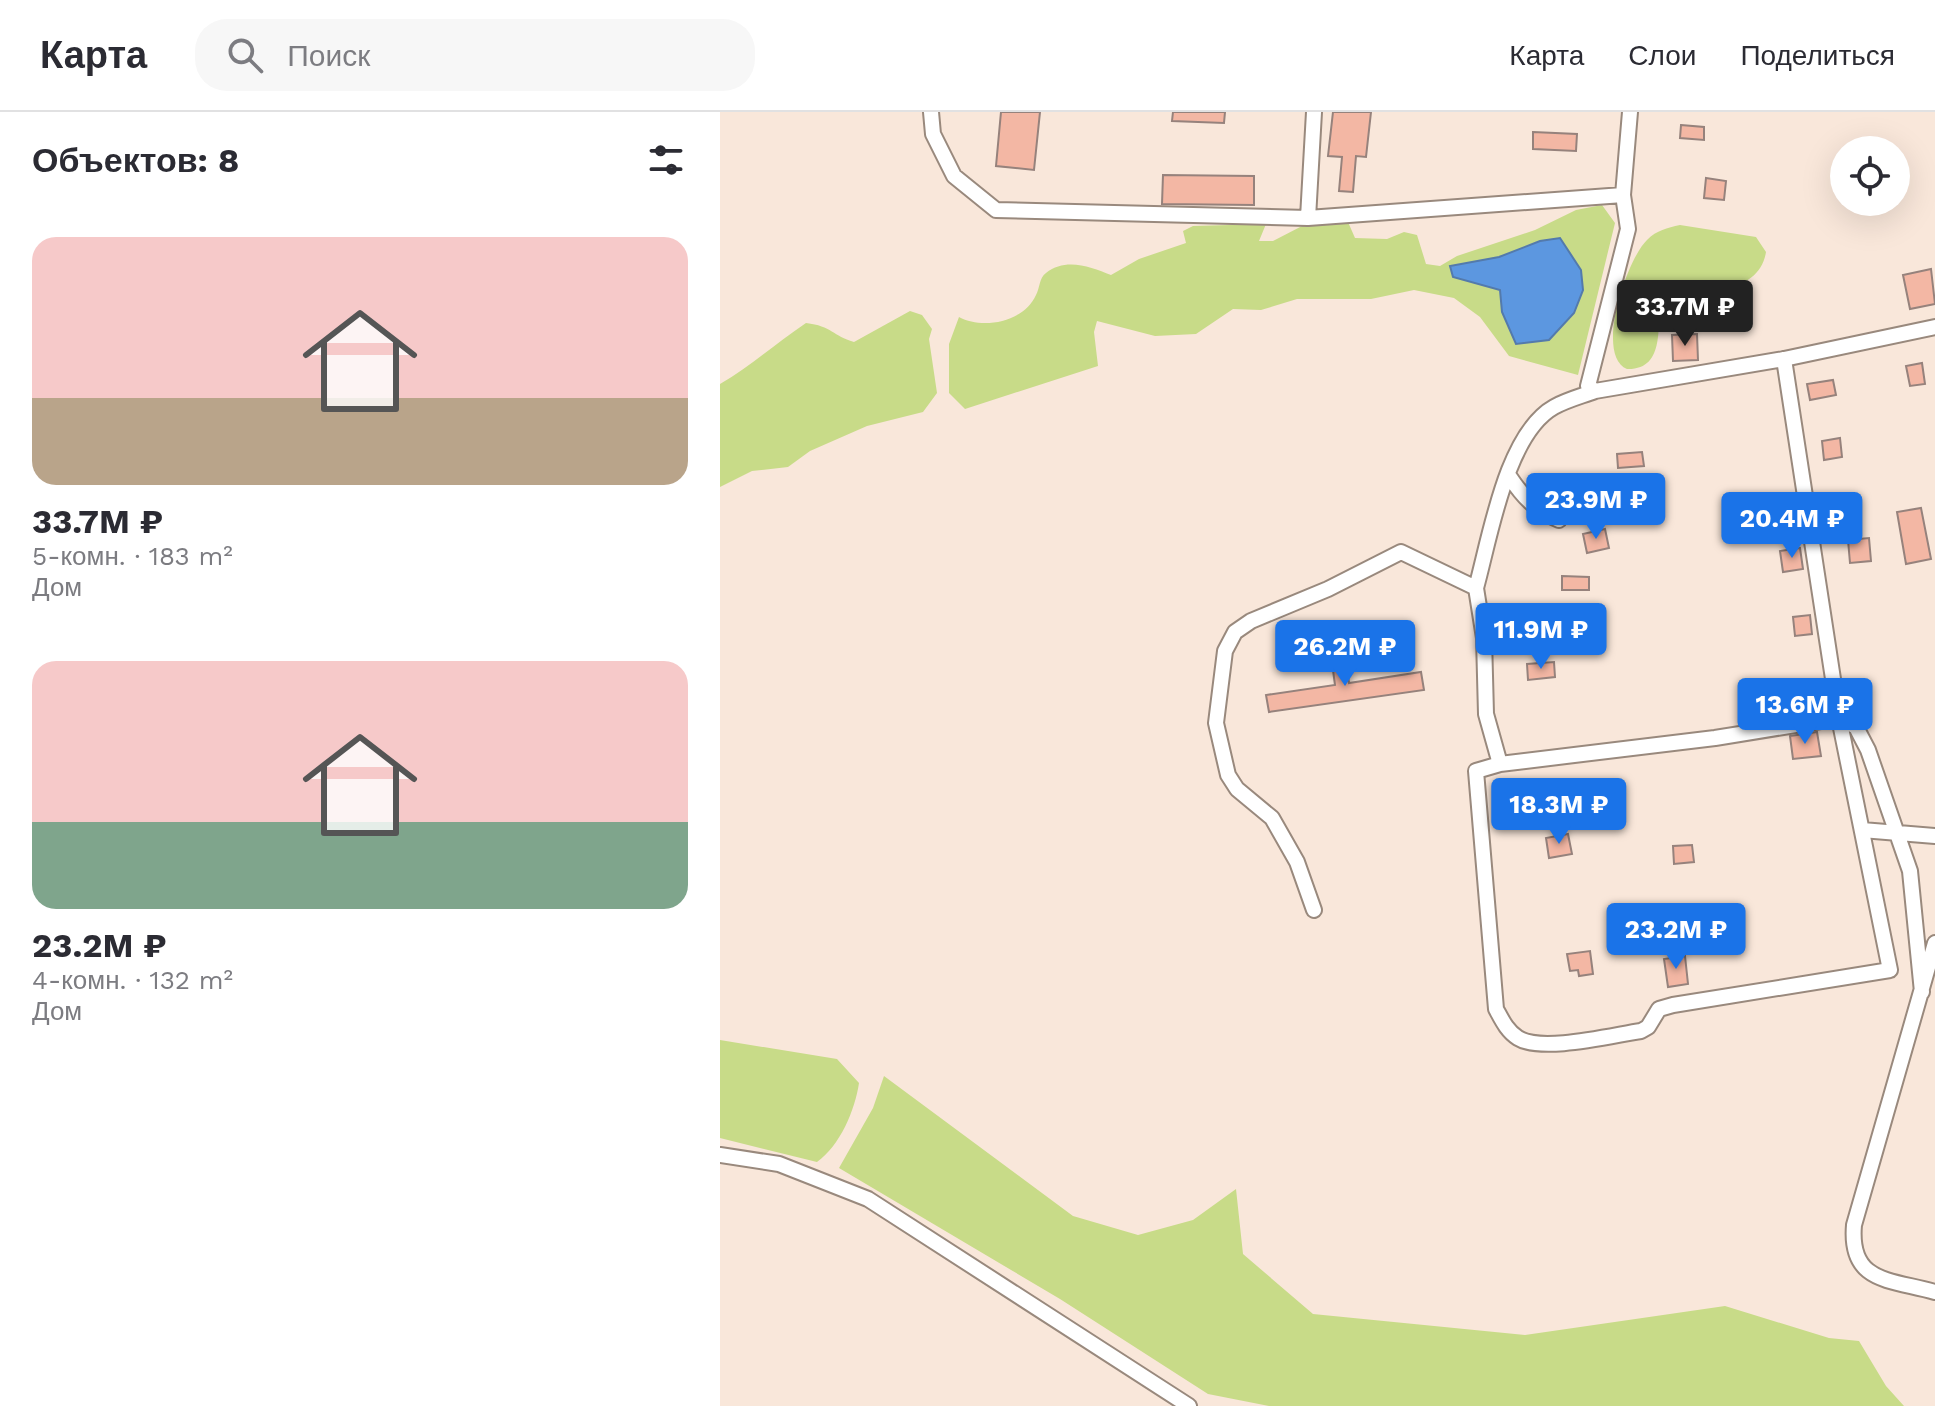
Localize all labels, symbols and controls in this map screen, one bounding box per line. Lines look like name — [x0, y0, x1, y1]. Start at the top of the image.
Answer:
search box — [195, 19, 755, 91]
text: Карта — [40, 33, 147, 77]
icon: search — [223, 33, 267, 77]
text: Поиск — [287, 38, 370, 73]
text: Карта — [1509, 39, 1584, 72]
text: Слои — [1628, 39, 1696, 72]
text: Поделиться — [1740, 39, 1895, 72]
map controls — [1830, 136, 1910, 216]
button: locate — [1830, 136, 1910, 216]
icon: filters — [644, 138, 688, 182]
text: Объектов: 8 — [32, 140, 239, 180]
pin: 33.7M ₽ — [1611, 280, 1759, 348]
icon: home — [288, 289, 432, 433]
text: 33.7M ₽ — [1635, 291, 1735, 321]
pin: 23.9M ₽ — [1522, 473, 1670, 541]
text: 23.9M ₽ — [1544, 484, 1648, 514]
pin: 20.4M ₽ — [1718, 492, 1866, 560]
text: 33.7M ₽ — [32, 501, 163, 541]
text: 20.4M ₽ — [1739, 503, 1845, 533]
text: 5-комн. · 183 m² — [32, 541, 233, 571]
text: Дом — [32, 572, 82, 602]
pin: 11.9M ₽ — [1467, 603, 1615, 671]
text: 11.9M ₽ — [1494, 614, 1588, 644]
pin: 26.2M ₽ — [1271, 620, 1419, 688]
text: 26.2M ₽ — [1293, 631, 1397, 661]
pin: 13.6M ₽ — [1731, 678, 1879, 746]
text: 13.6M ₽ — [1755, 689, 1855, 719]
icon: home — [288, 713, 432, 857]
pin: 18.3M ₽ — [1485, 778, 1633, 846]
text: 18.3M ₽ — [1509, 789, 1609, 819]
pin: 23.2M ₽ — [1602, 903, 1750, 971]
text: 23.2M ₽ — [1625, 914, 1727, 944]
text: 23.2M ₽ — [32, 925, 167, 965]
text: 4-комн. · 132 m² — [32, 965, 233, 995]
text: Дом — [32, 996, 82, 1026]

